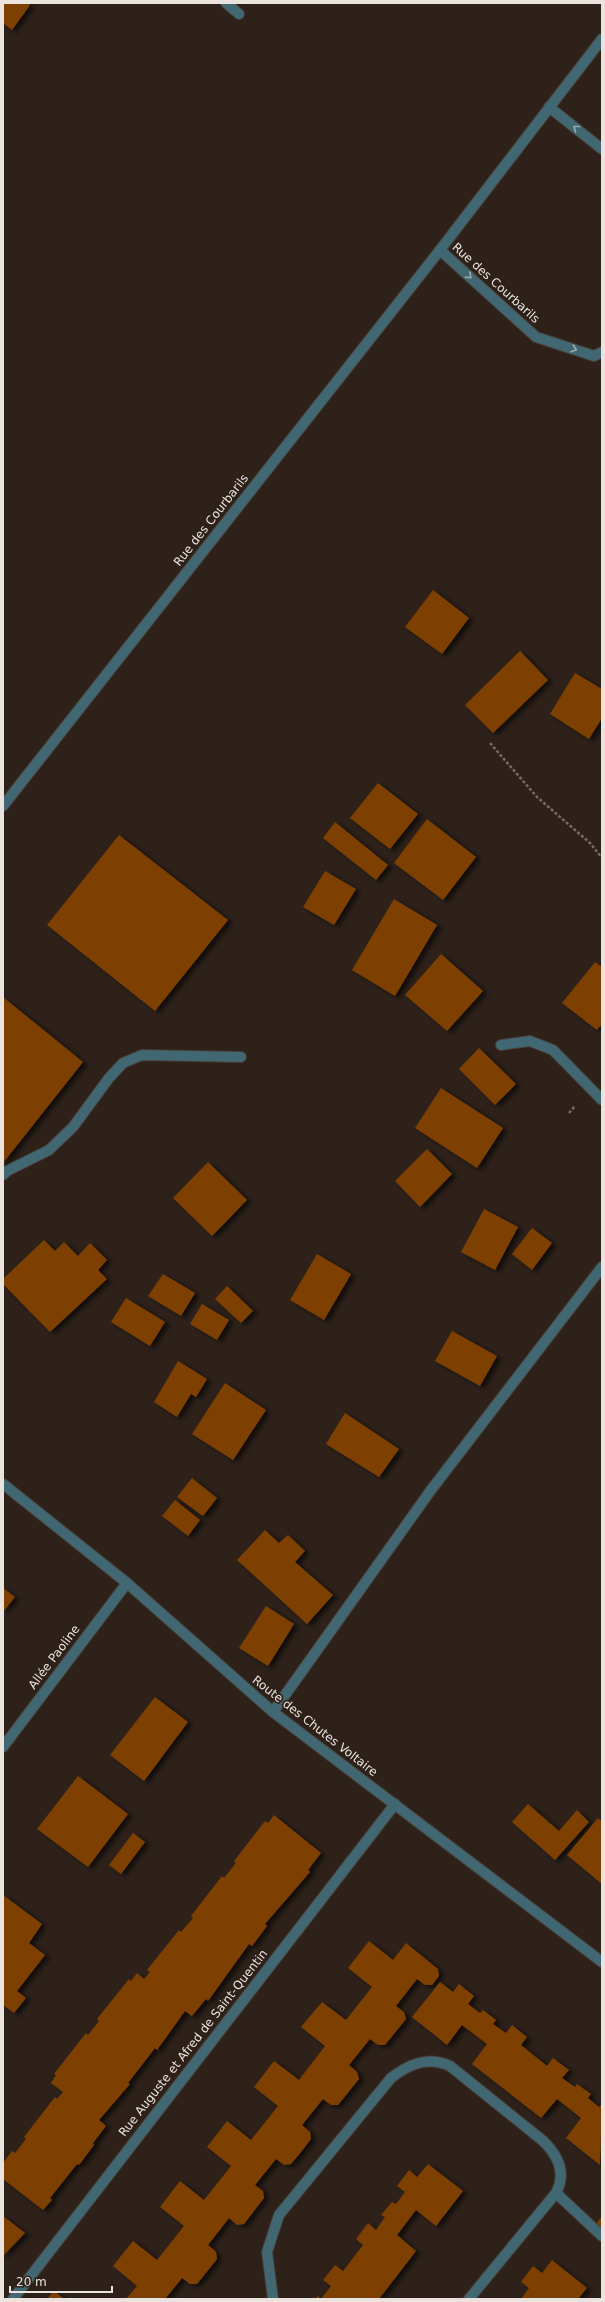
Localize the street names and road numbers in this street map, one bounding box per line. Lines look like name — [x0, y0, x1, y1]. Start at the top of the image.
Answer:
street label: Rue des Courbarils — [449, 240, 543, 326]
street label: Rue des Courbarils — [171, 471, 251, 569]
street label: Allée Paoline — [25, 1622, 83, 1692]
street label: Route des Chutes Voltaire — [250, 1673, 380, 1779]
street label: Rue Auguste et Afred de Saint-Quentin — [116, 1947, 270, 2139]

